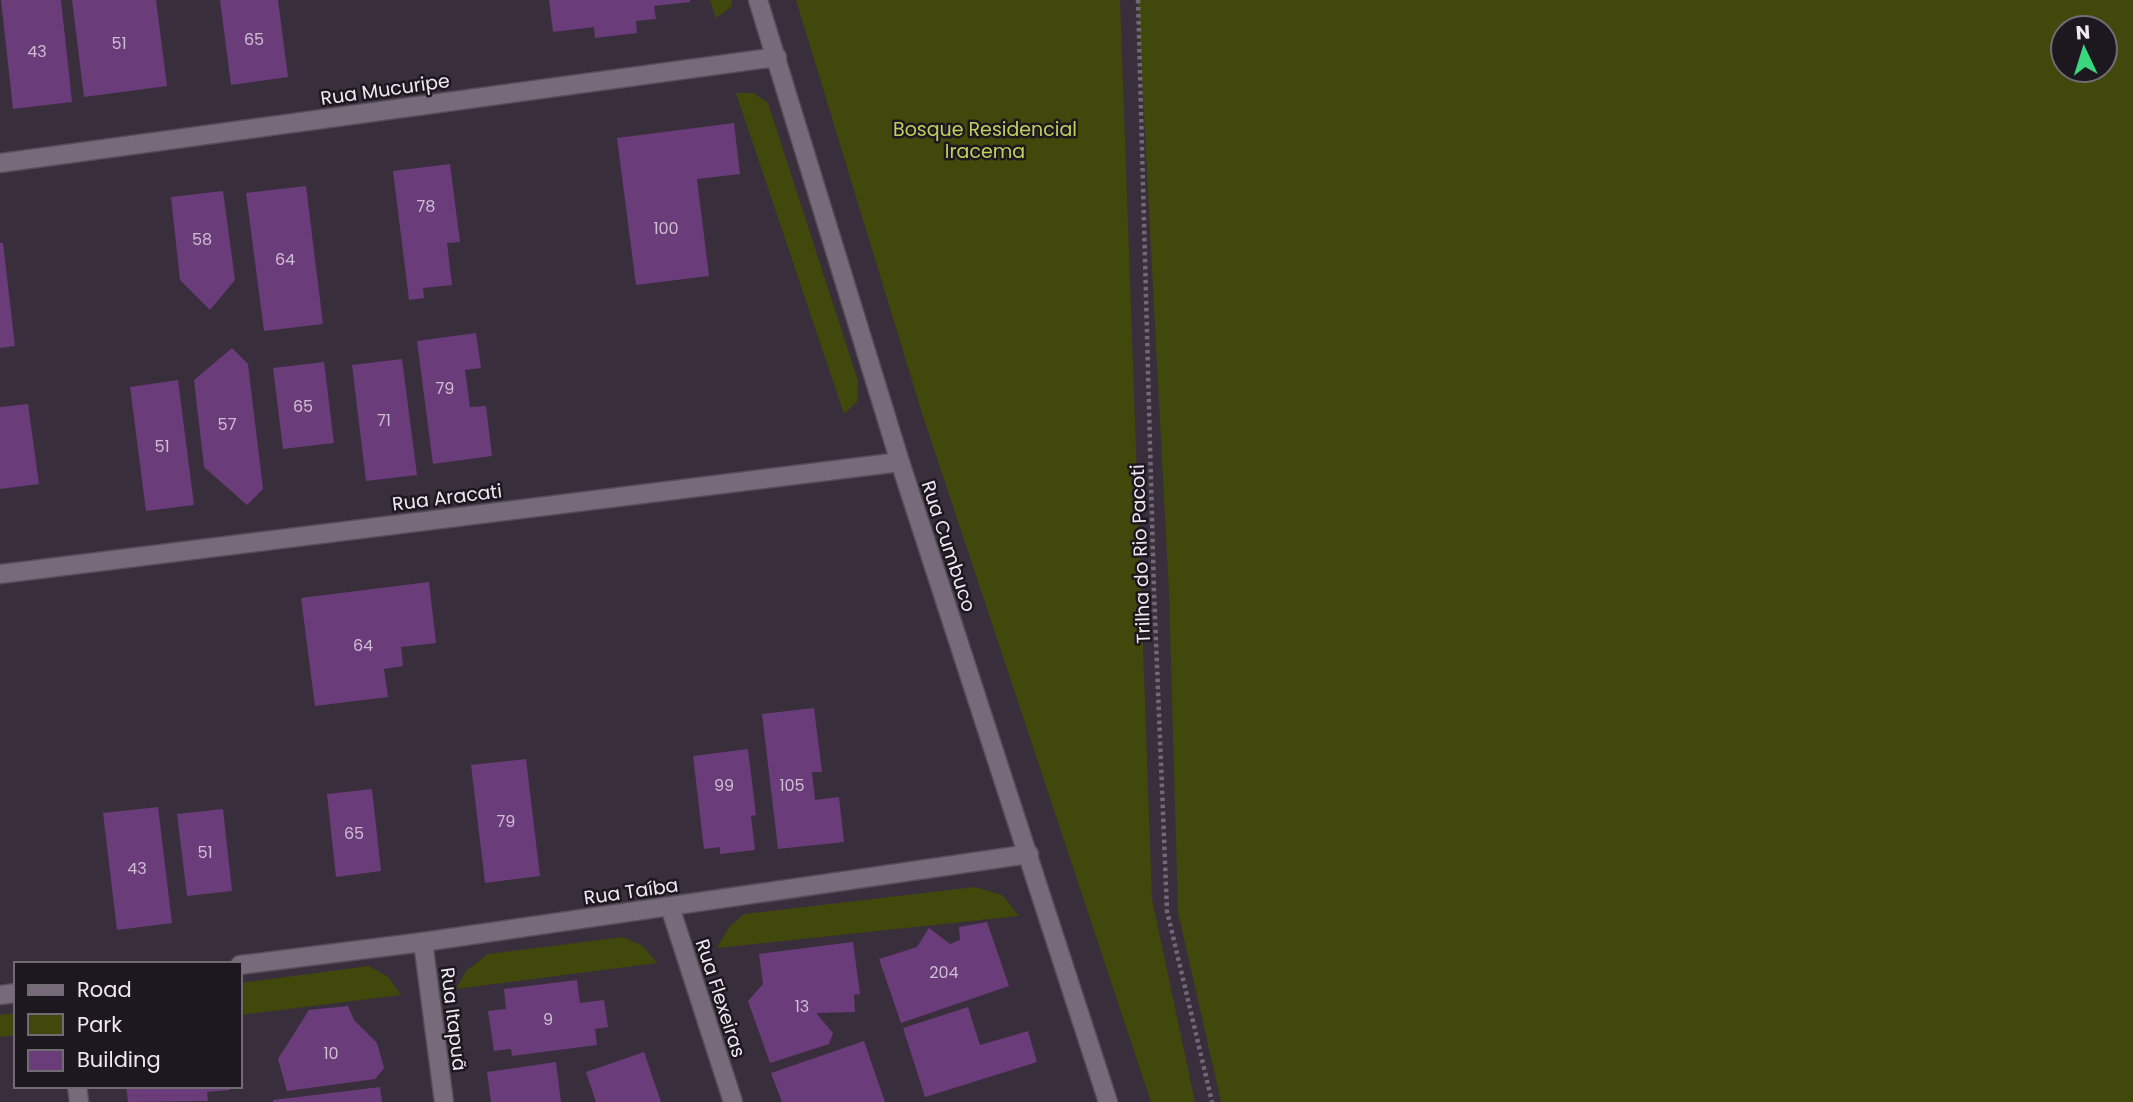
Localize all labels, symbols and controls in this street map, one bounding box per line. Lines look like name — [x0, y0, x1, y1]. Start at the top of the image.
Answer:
north arrow — [2049, 14, 2119, 84]
text: N — [2075, 19, 2091, 47]
house number: 65 — [244, 28, 264, 51]
house number: 51 — [111, 32, 127, 55]
house number: 43 — [27, 40, 47, 63]
street label: Rua Mucuripe — [319, 67, 451, 112]
park label: Bosque Residencial Iracema — [893, 116, 1077, 165]
house number: 78 — [417, 195, 435, 218]
house number: 100 — [653, 217, 679, 240]
house number: 58 — [192, 228, 212, 251]
house number: 64 — [275, 248, 295, 271]
house number: 79 — [436, 377, 454, 400]
house number: 65 — [293, 395, 313, 418]
house number: 71 — [377, 409, 391, 432]
house number: 57 — [218, 413, 237, 436]
house number: 51 — [154, 435, 170, 458]
street label: Trilha do Rio Pacoti — [1124, 464, 1157, 644]
street label: Rua Aracati — [391, 477, 503, 518]
street label: Rua Cumbuco — [915, 477, 982, 615]
house number: 64 — [353, 634, 373, 657]
house number: 99 — [714, 774, 734, 797]
house number: 105 — [779, 774, 805, 797]
house number: 79 — [497, 810, 515, 833]
house number: 65 — [344, 822, 364, 845]
house number: 51 — [197, 841, 213, 864]
house number: 43 — [127, 857, 147, 880]
street label: Rua Taíba — [582, 872, 680, 911]
street label: Rua Flexeiras — [689, 935, 752, 1061]
house number: 204 — [929, 961, 959, 984]
legend — [14, 962, 242, 1088]
street label: Rua Itapuã — [434, 966, 473, 1072]
text: Road — [77, 975, 132, 1004]
house number: 13 — [795, 995, 809, 1018]
house number: 9 — [543, 1008, 553, 1031]
text: Park — [77, 1010, 122, 1039]
house number: 10 — [323, 1042, 339, 1065]
text: Building — [77, 1045, 161, 1074]

